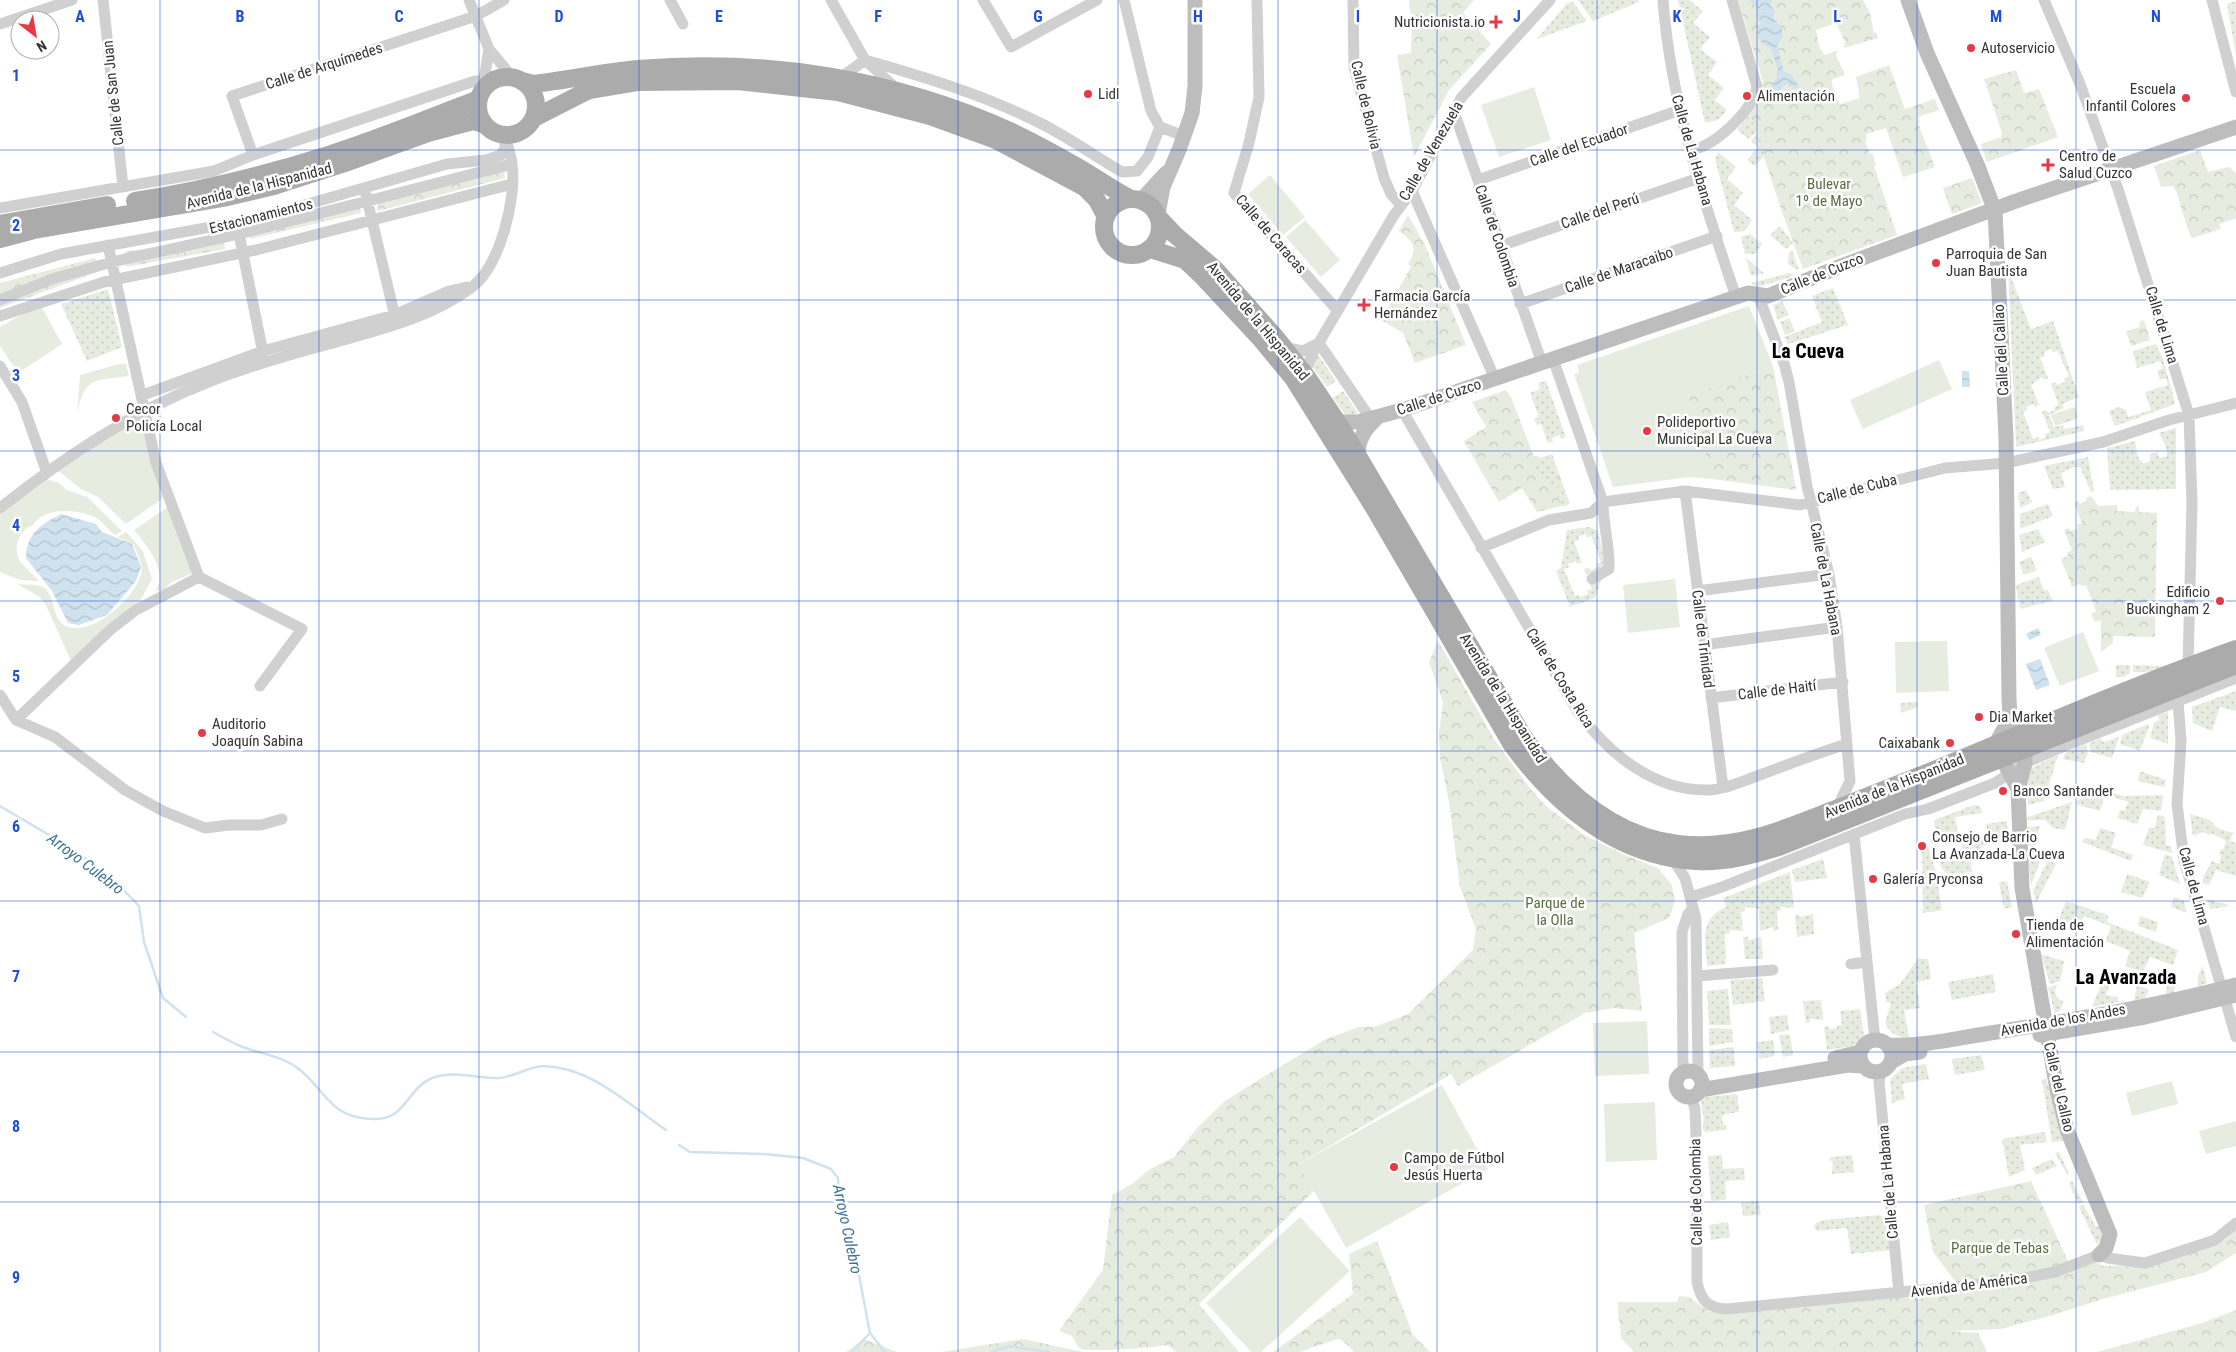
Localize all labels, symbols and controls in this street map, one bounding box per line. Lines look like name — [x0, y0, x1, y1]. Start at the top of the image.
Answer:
text: A — [75, 7, 85, 26]
text: B — [236, 7, 245, 26]
text: C — [394, 7, 404, 26]
text: D — [554, 7, 564, 26]
text: E — [715, 7, 723, 26]
text: F — [874, 7, 882, 26]
text: G — [1033, 7, 1043, 26]
text: H — [1193, 7, 1203, 26]
text: I — [1356, 7, 1360, 26]
text: J — [1513, 7, 1521, 26]
text: K — [1673, 7, 1682, 26]
text: L — [1833, 7, 1841, 26]
text: M — [1990, 7, 2002, 26]
text: N — [2151, 7, 2161, 26]
north arrow — [10, 10, 60, 60]
place label: Nutricionista.io — [1394, 13, 1485, 31]
marker: Nutricionista.io — [1489, 15, 1503, 29]
text: N — [34, 37, 49, 55]
street label: Calle de Arquímedes — [263, 39, 385, 93]
place label: Autoservicio — [1981, 39, 2055, 57]
street label: Calle de San Juan — [99, 40, 127, 146]
marker: Autoservicio — [1965, 42, 1977, 54]
street label: Calle de Bolivia — [1347, 59, 1385, 151]
text: 1 — [12, 66, 20, 85]
place label: Escuela Infantil Colores — [2086, 80, 2176, 115]
place label: Lidl — [1098, 85, 1119, 103]
place label: Alimentación — [1757, 87, 1835, 105]
marker: Lidl — [1082, 88, 1094, 100]
marker: Alimentación — [1741, 90, 1753, 102]
marker: Escuela Infantil Colores — [2180, 92, 2192, 104]
street label: Calle de La Habana — [1668, 93, 1716, 207]
street label: Calle de Venezuela — [1395, 98, 1467, 204]
street label: Calle del Ecuador — [1528, 120, 1631, 170]
place label: Centro de Salud Cuzco — [2059, 147, 2132, 182]
marker: Centro de Salud Cuzco — [2041, 158, 2055, 172]
street label: Avenida de la Hispanidad — [184, 159, 334, 213]
park label: Bulevar 1º de Mayo — [1796, 175, 1862, 210]
street label: Calle de Colombia — [1471, 182, 1523, 290]
street label: Calle del Perú — [1559, 189, 1641, 233]
street label: Calle de Caracas — [1232, 191, 1310, 277]
street label: Estacionamientos — [207, 194, 315, 238]
text: 2 — [12, 216, 20, 235]
street label: Calle de Maracaibo — [1562, 243, 1676, 297]
place label: Parroquia de San Juan Bautista — [1946, 245, 2047, 280]
street label: Calle de Cuzco — [1778, 249, 1866, 299]
marker: Parroquia de San Juan Bautista — [1930, 257, 1942, 269]
street label: Avenida de la Hispanidad — [1203, 258, 1313, 384]
street label: Calle de Lima — [2142, 284, 2182, 366]
place label: Farmacia García Hernández — [1374, 287, 1470, 322]
marker: Farmacia García Hernández — [1358, 299, 1370, 311]
street label: Calle del Callao — [1990, 304, 2012, 396]
district label: La Cueva — [1772, 339, 1844, 363]
text: 3 — [12, 366, 20, 385]
street label: Calle de Cuzco — [1395, 375, 1483, 419]
place label: Cecor Policía Local — [126, 400, 202, 435]
marker: Cecor Policía Local — [110, 412, 122, 424]
place label: Polideportivo Municipal La Cueva — [1657, 413, 1772, 448]
marker: Polideportivo Municipal La Cueva — [1641, 425, 1653, 437]
street label: Calle de Cuba — [1815, 470, 1899, 508]
text: 4 — [12, 516, 20, 535]
street label: Calle de La Habana — [1806, 521, 1846, 637]
place label: Edificio Buckingham 2 — [2126, 583, 2210, 618]
street label: Calle de Trinidad — [1688, 589, 1718, 689]
marker: Edificio Buckingham 2 — [2214, 595, 2226, 607]
street label: Calle de Costa Rica — [1522, 625, 1598, 731]
street label: Avenida de la Hispanidad — [1456, 630, 1550, 766]
text: 5 — [12, 667, 20, 686]
street label: Calle de Haití — [1737, 676, 1819, 704]
place label: Dia Market — [1989, 708, 2053, 726]
marker: Dia Market — [1973, 711, 1985, 723]
place label: Auditorio Joaquín Sabina — [212, 715, 303, 750]
marker: Auditorio Joaquín Sabina — [196, 727, 208, 739]
place label: Caixabank — [1878, 734, 1940, 752]
marker: Caixabank — [1944, 737, 1956, 749]
street label: Avenida de la Hispanidad — [1821, 750, 1967, 822]
place label: Banco Santander — [2013, 782, 2114, 800]
marker: Banco Santander — [1997, 785, 2009, 797]
text: 6 — [12, 817, 20, 836]
water label: Arroyo Culebro — [43, 828, 128, 898]
place label: Consejo de Barrio La Avanzada-La Cueva — [1932, 828, 2065, 863]
marker: Consejo de Barrio La Avanzada-La Cueva — [1916, 840, 1928, 852]
street label: Calle de Lima — [2175, 845, 2213, 927]
place label: Galería Pryconsa — [1883, 870, 1983, 888]
marker: Galería Pryconsa — [1867, 873, 1879, 885]
park label: Parque de la Olla — [1525, 894, 1585, 929]
place label: Tienda de Alimentación — [2026, 916, 2104, 951]
marker: Tienda de Alimentación — [2010, 928, 2022, 940]
district label: La Avanzada — [2076, 965, 2176, 989]
text: 7 — [12, 967, 20, 986]
street label: Avenida de los Andes — [1999, 1000, 2127, 1040]
street label: Calle del Callao — [2040, 1040, 2078, 1134]
text: 8 — [12, 1117, 20, 1136]
street label: Calle de La Habana — [1874, 1124, 1902, 1240]
street label: Calle de Colombia — [1686, 1138, 1706, 1246]
place label: Campo de Fútbol Jesús Huerta — [1404, 1149, 1504, 1184]
marker: Campo de Fútbol Jesús Huerta — [1388, 1161, 1400, 1173]
water label: Arroyo Culebro — [829, 1182, 866, 1276]
park label: Parque de Tebas — [1951, 1239, 2049, 1257]
text: 9 — [12, 1268, 20, 1287]
street label: Avenida de América — [1910, 1269, 2028, 1301]

